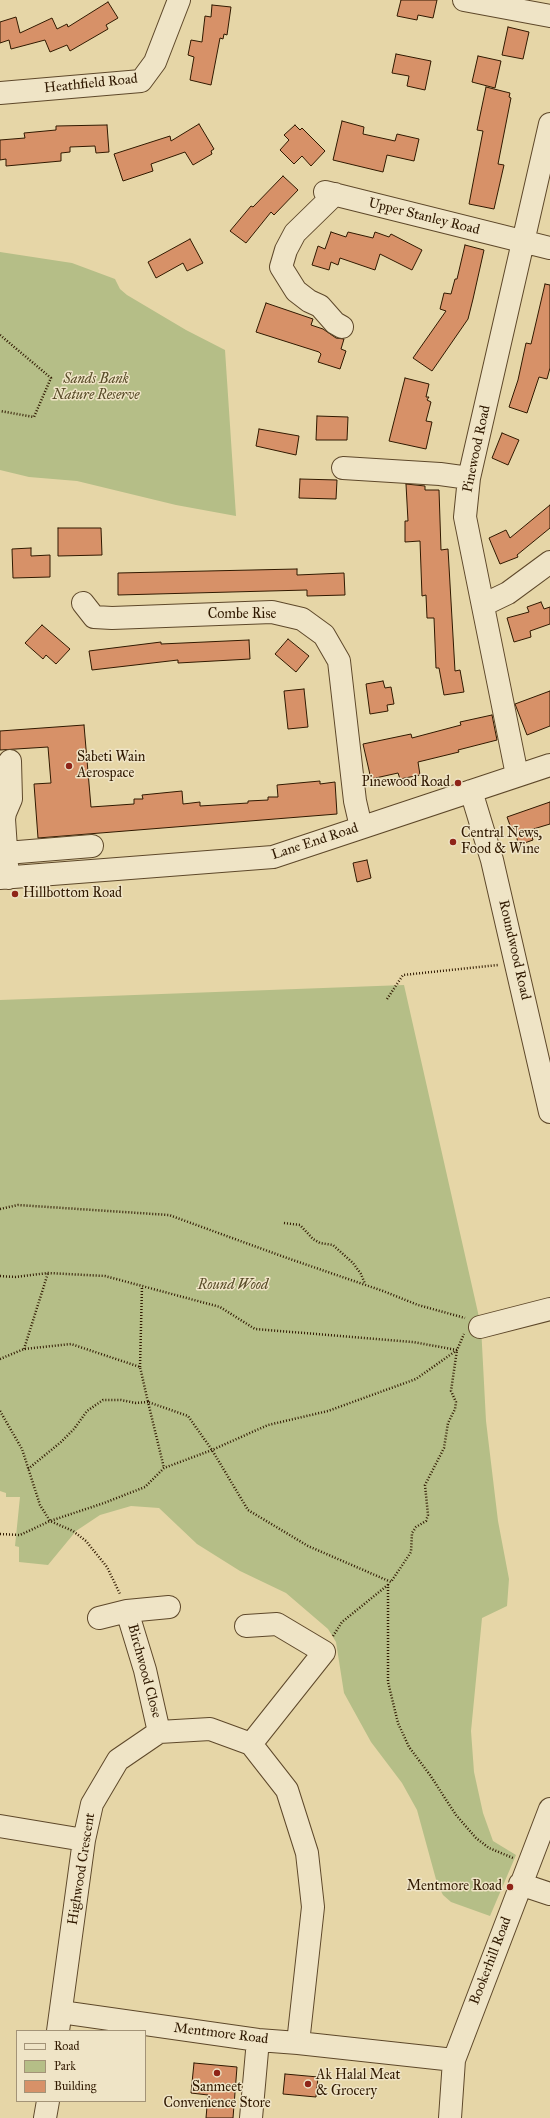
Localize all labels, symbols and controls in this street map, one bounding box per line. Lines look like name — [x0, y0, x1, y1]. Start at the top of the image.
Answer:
street label: Heathfield Road — [43, 71, 139, 97]
street label: Upper Stanley Road — [367, 195, 481, 239]
park label: Sands Bank Nature Reserve — [53, 372, 139, 404]
street label: Pinewood Road — [460, 404, 494, 494]
street label: Combe Rise — [208, 607, 276, 623]
place label: Sabeti Wain Aerospace — [77, 750, 145, 782]
marker: Sabeti Wain Aerospace — [64, 761, 74, 771]
place label: Pinewood Road — [361, 775, 450, 791]
marker: Pinewood Road — [453, 778, 463, 788]
street label: Lane End Road — [270, 820, 360, 864]
place label: Central News, Food & Wine — [461, 826, 542, 858]
marker: Central News, Food & Wine — [448, 837, 458, 847]
place label: Hillbottom Road — [23, 886, 122, 902]
marker: Hillbottom Road — [10, 889, 20, 899]
street label: Roundwood Road — [494, 898, 534, 1002]
park label: Round Wood — [198, 1278, 268, 1294]
street label: Birchwood Close — [123, 1622, 165, 1720]
street label: Highwood Crescent — [65, 1812, 99, 1926]
place label: Mentmore Road — [407, 1879, 502, 1895]
marker: Mentmore Road — [505, 1882, 515, 1892]
street label: Bookerhill Road — [467, 1915, 515, 2007]
street label: Mentmore Road — [173, 2020, 269, 2048]
legend — [16, 2030, 146, 2102]
text: Road — [54, 2039, 80, 2053]
text: Park — [54, 2059, 76, 2073]
marker: Sanmeet Convenience Store — [212, 2068, 222, 2078]
place label: Ak Halal Meat & Grocery — [316, 2068, 400, 2100]
text: Building — [54, 2079, 96, 2093]
marker: Ak Halal Meat & Grocery — [303, 2079, 313, 2089]
place label: Sanmeet Convenience Store — [163, 2080, 271, 2112]

